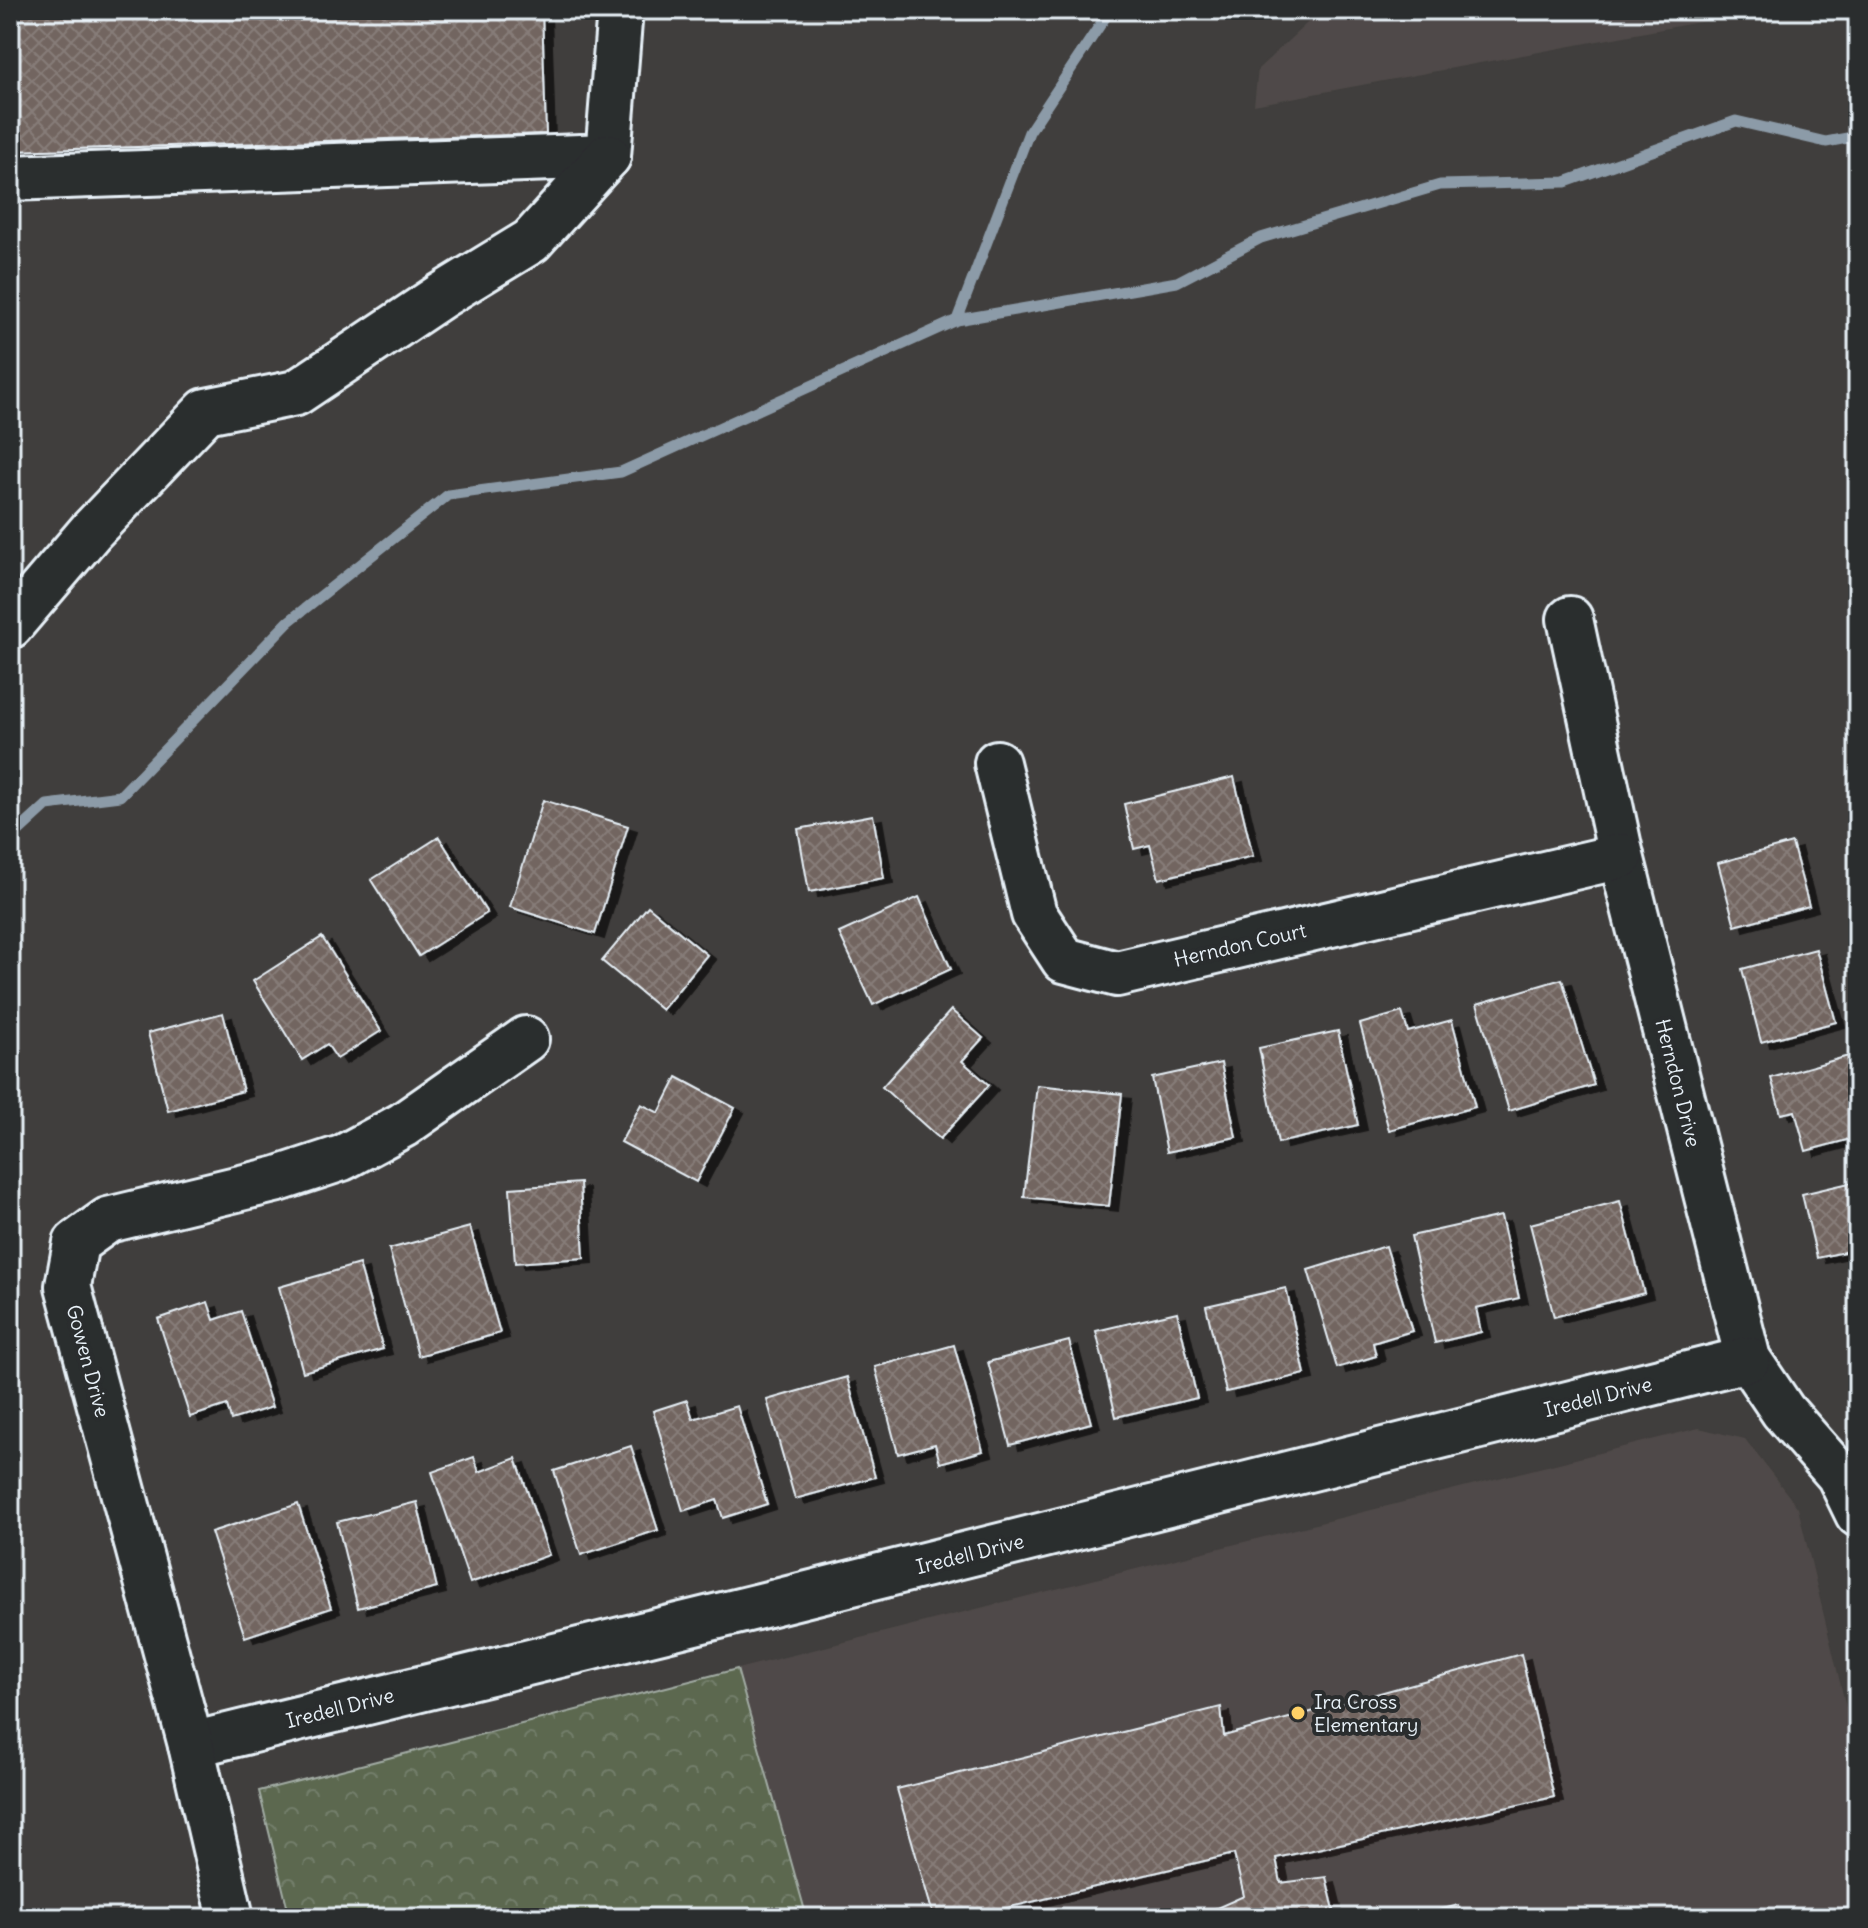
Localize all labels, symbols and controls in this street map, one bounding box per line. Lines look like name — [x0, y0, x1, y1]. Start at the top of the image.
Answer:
street label: Herndon Court — [1171, 917, 1309, 972]
street label: Herndon Drive — [1650, 1016, 1707, 1150]
street label: Gowen Drive — [61, 1302, 116, 1420]
street label: Iredell Drive — [1541, 1371, 1654, 1422]
street label: Iredell Drive — [913, 1528, 1026, 1579]
street label: Iredell Drive — [283, 1682, 396, 1733]
place label: Ira Cross Elementary — [1314, 1689, 1418, 1737]
marker: Ira Cross Elementary — [1289, 1704, 1307, 1722]

